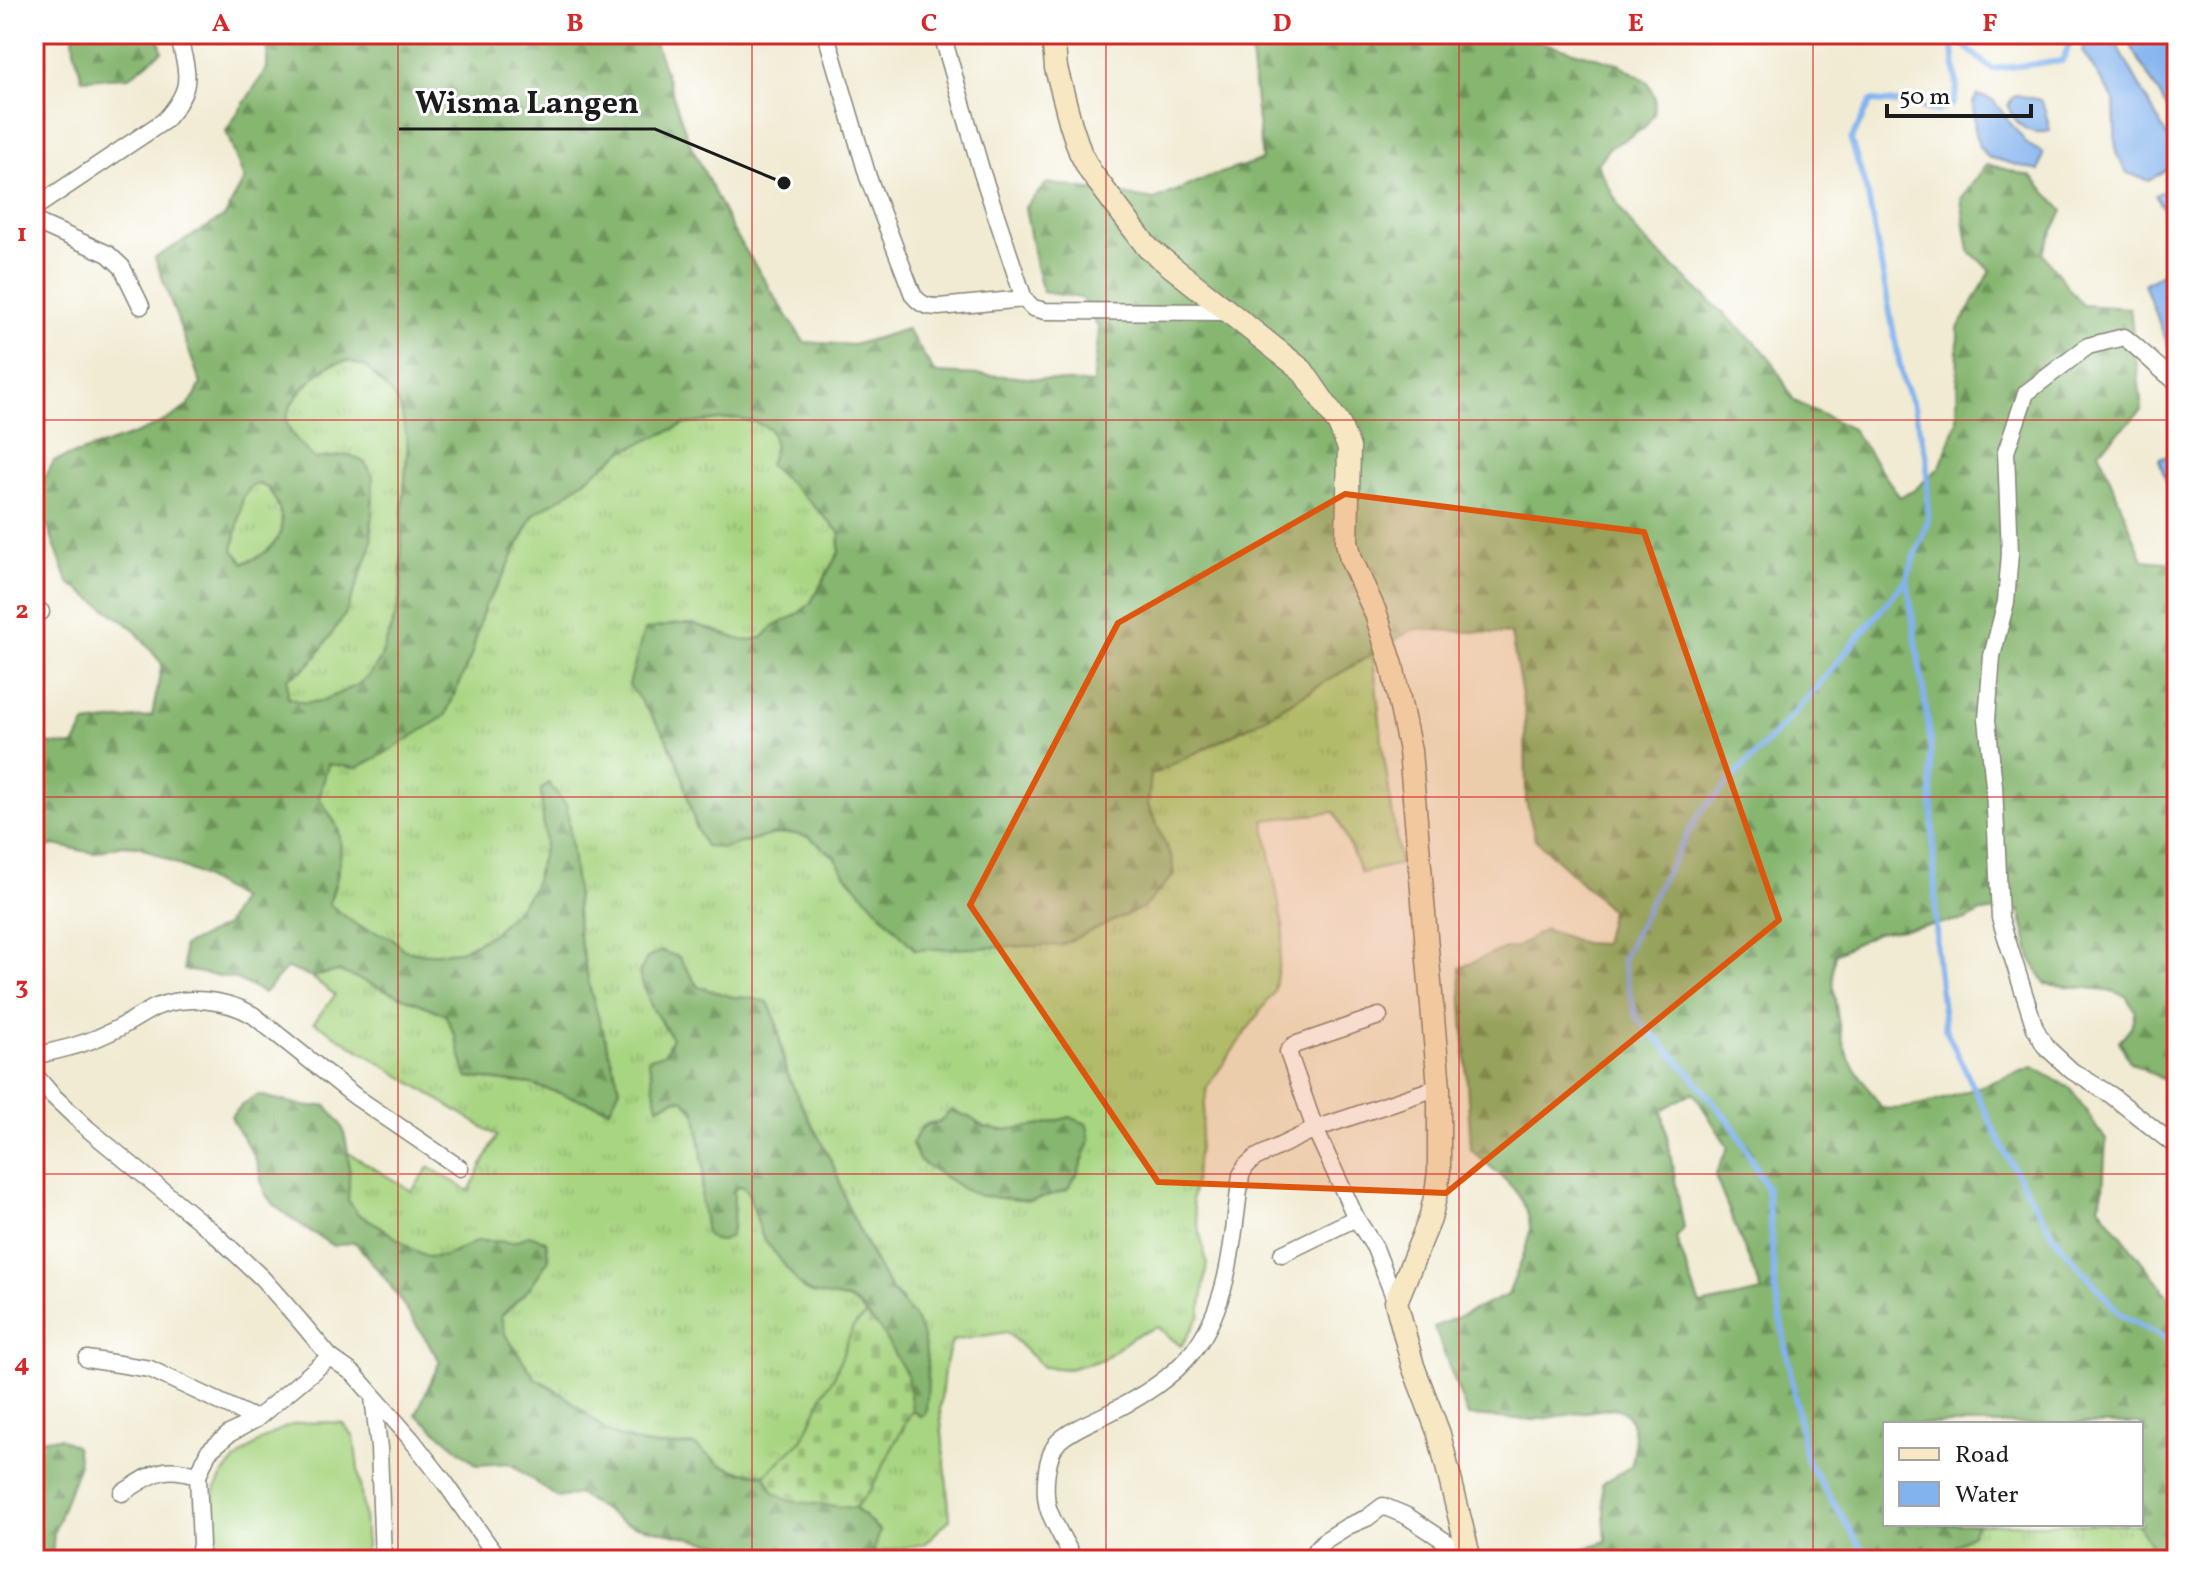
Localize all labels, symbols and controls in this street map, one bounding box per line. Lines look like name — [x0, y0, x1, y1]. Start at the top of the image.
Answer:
text: A — [212, 6, 231, 42]
text: B — [566, 6, 584, 42]
text: C — [921, 6, 937, 42]
text: D — [1272, 6, 1292, 42]
text: E — [1628, 6, 1644, 42]
text: F — [1982, 6, 1998, 42]
scale bar — [1887, 68, 2031, 118]
callout: Wisma Langen — [399, 73, 655, 129]
text: 50 m — [1899, 81, 1951, 115]
text: Wisma Langen — [415, 83, 639, 127]
text: 1 — [17, 216, 27, 252]
text: 2 — [15, 593, 29, 629]
text: 3 — [15, 969, 29, 1005]
text: 4 — [14, 1346, 30, 1382]
legend — [1883, 1422, 2143, 1526]
text: Road — [1955, 1439, 2009, 1473]
text: Water — [1955, 1479, 2019, 1513]

